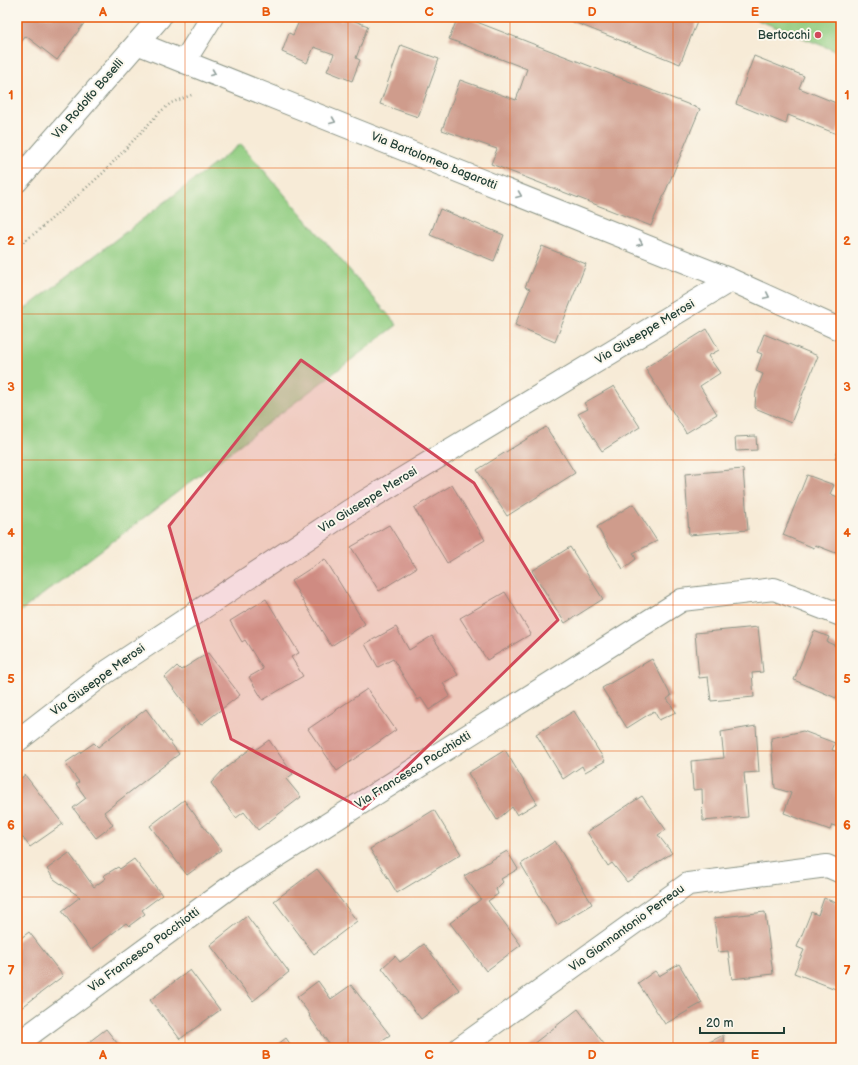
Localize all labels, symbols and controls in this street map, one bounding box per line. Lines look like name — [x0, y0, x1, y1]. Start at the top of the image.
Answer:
text: A — [98, 4, 107, 20]
text: B — [261, 4, 271, 20]
text: C — [424, 4, 434, 20]
text: D — [587, 4, 597, 20]
text: E — [751, 4, 760, 20]
place label: Bertocchi — [758, 28, 810, 43]
marker: Bertocchi — [813, 30, 823, 40]
street label: Via Rodolfo Boselli — [49, 56, 127, 142]
one-way arrow — [208, 68, 216, 76]
text: 1 — [8, 87, 14, 103]
text: 1 — [844, 87, 850, 103]
one-way arrow — [330, 117, 337, 125]
street label: Via Bartolomeo bagarotti — [369, 129, 499, 193]
one-way arrow — [516, 191, 523, 199]
text: 2 — [7, 233, 15, 249]
text: 2 — [843, 233, 851, 249]
one-way arrow — [636, 239, 643, 247]
one-way arrow — [763, 291, 770, 299]
street label: Via Giuseppe Merosi — [593, 296, 698, 368]
text: 3 — [7, 379, 15, 395]
text: 3 — [843, 379, 851, 395]
street label: Via Giuseppe Merosi — [316, 464, 420, 536]
text: 4 — [7, 525, 15, 541]
text: 4 — [843, 525, 851, 541]
street label: Via Giuseppe Merosi — [48, 641, 148, 719]
text: 5 — [7, 671, 15, 687]
text: 5 — [843, 671, 851, 687]
street label: Via Francesco Pacchiotti — [352, 728, 474, 812]
text: 6 — [7, 817, 15, 833]
text: 6 — [843, 817, 851, 833]
street label: Via Giannantonio Perreau — [566, 881, 688, 975]
street label: Via Francesco Pacchiotti — [85, 904, 203, 995]
text: 7 — [7, 963, 15, 979]
text: 7 — [843, 963, 851, 979]
scale bar — [700, 1009, 784, 1035]
text: 20 m — [706, 1016, 733, 1031]
text: A — [98, 1047, 107, 1063]
text: B — [261, 1047, 271, 1063]
text: C — [424, 1047, 434, 1063]
text: D — [587, 1047, 597, 1063]
text: E — [751, 1047, 760, 1063]

